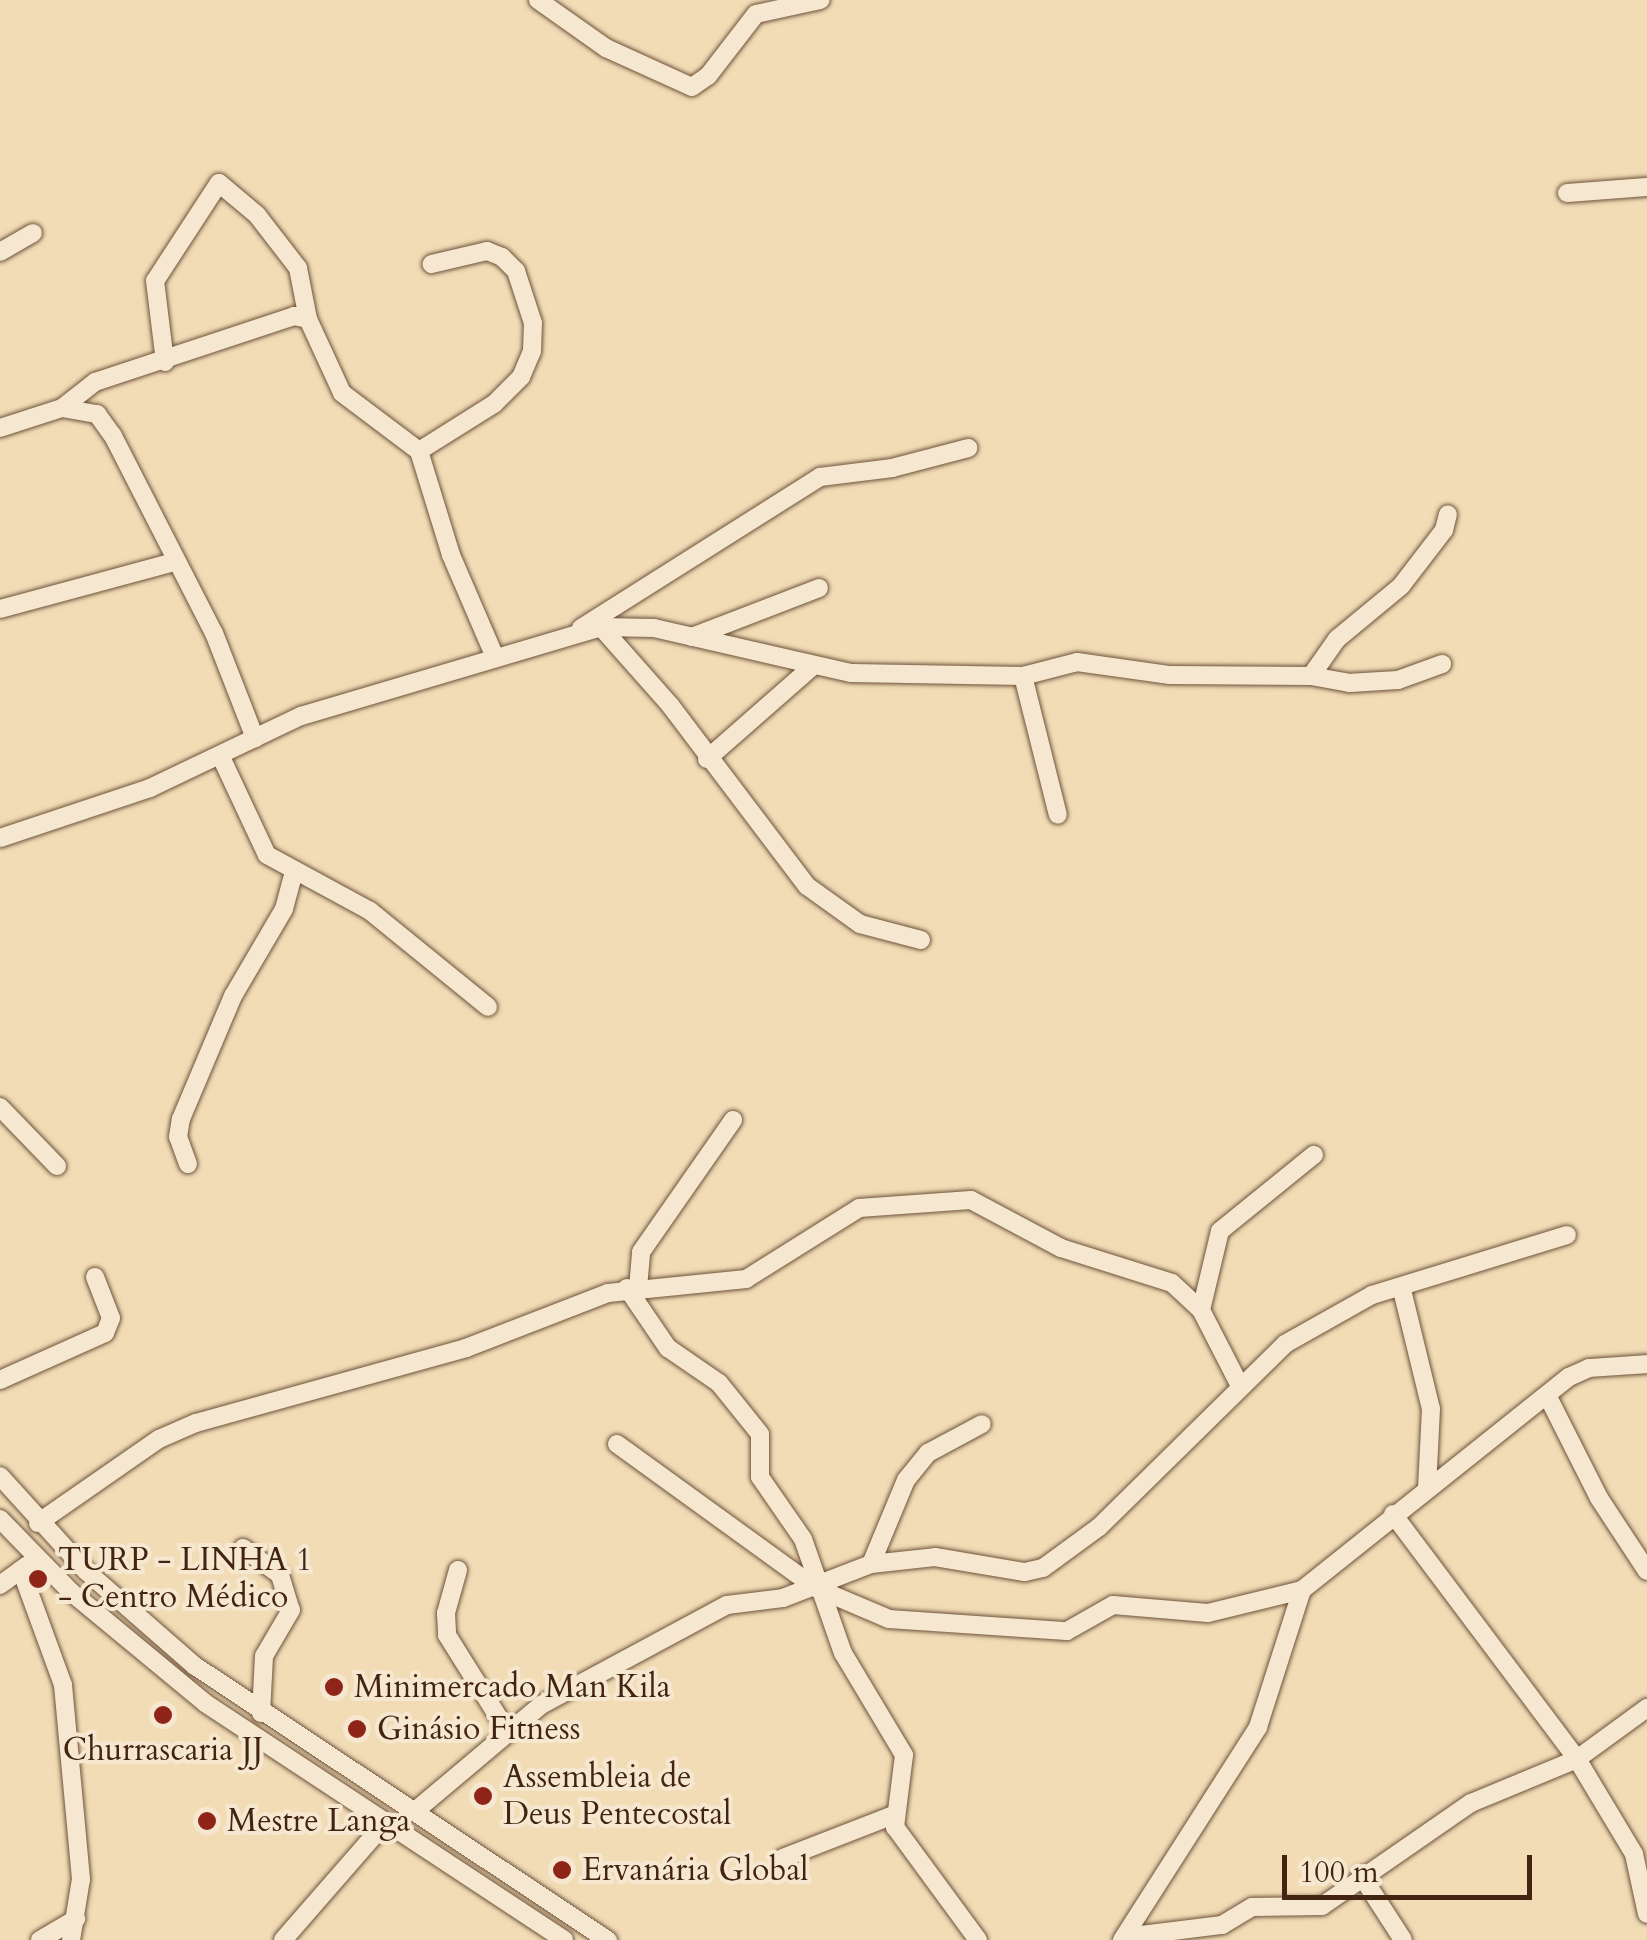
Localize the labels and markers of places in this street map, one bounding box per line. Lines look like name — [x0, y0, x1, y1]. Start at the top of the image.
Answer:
place label: TURP - LINHA 1 - Centro Médico — [58, 1542, 312, 1617]
marker: TURP - LINHA 1 - Centro Médico — [27, 1568, 49, 1590]
place label: Minimercado Man Kila — [354, 1668, 670, 1706]
marker: Minimercado Man Kila — [323, 1676, 345, 1698]
marker: Churrascaria JJ — [152, 1704, 174, 1726]
place label: Ginásio Fitness — [377, 1710, 580, 1748]
marker: Ginásio Fitness — [346, 1718, 368, 1740]
place label: Churrascaria JJ — [63, 1731, 263, 1769]
place label: Assembleia de Deus Pentecostal — [503, 1759, 731, 1834]
marker: Assembleia de Deus Pentecostal — [472, 1785, 494, 1807]
place label: Mestre Langa — [227, 1802, 410, 1840]
marker: Mestre Langa — [196, 1810, 218, 1832]
place label: Ervanária Global — [582, 1851, 808, 1889]
marker: Ervanária Global — [551, 1859, 573, 1881]

